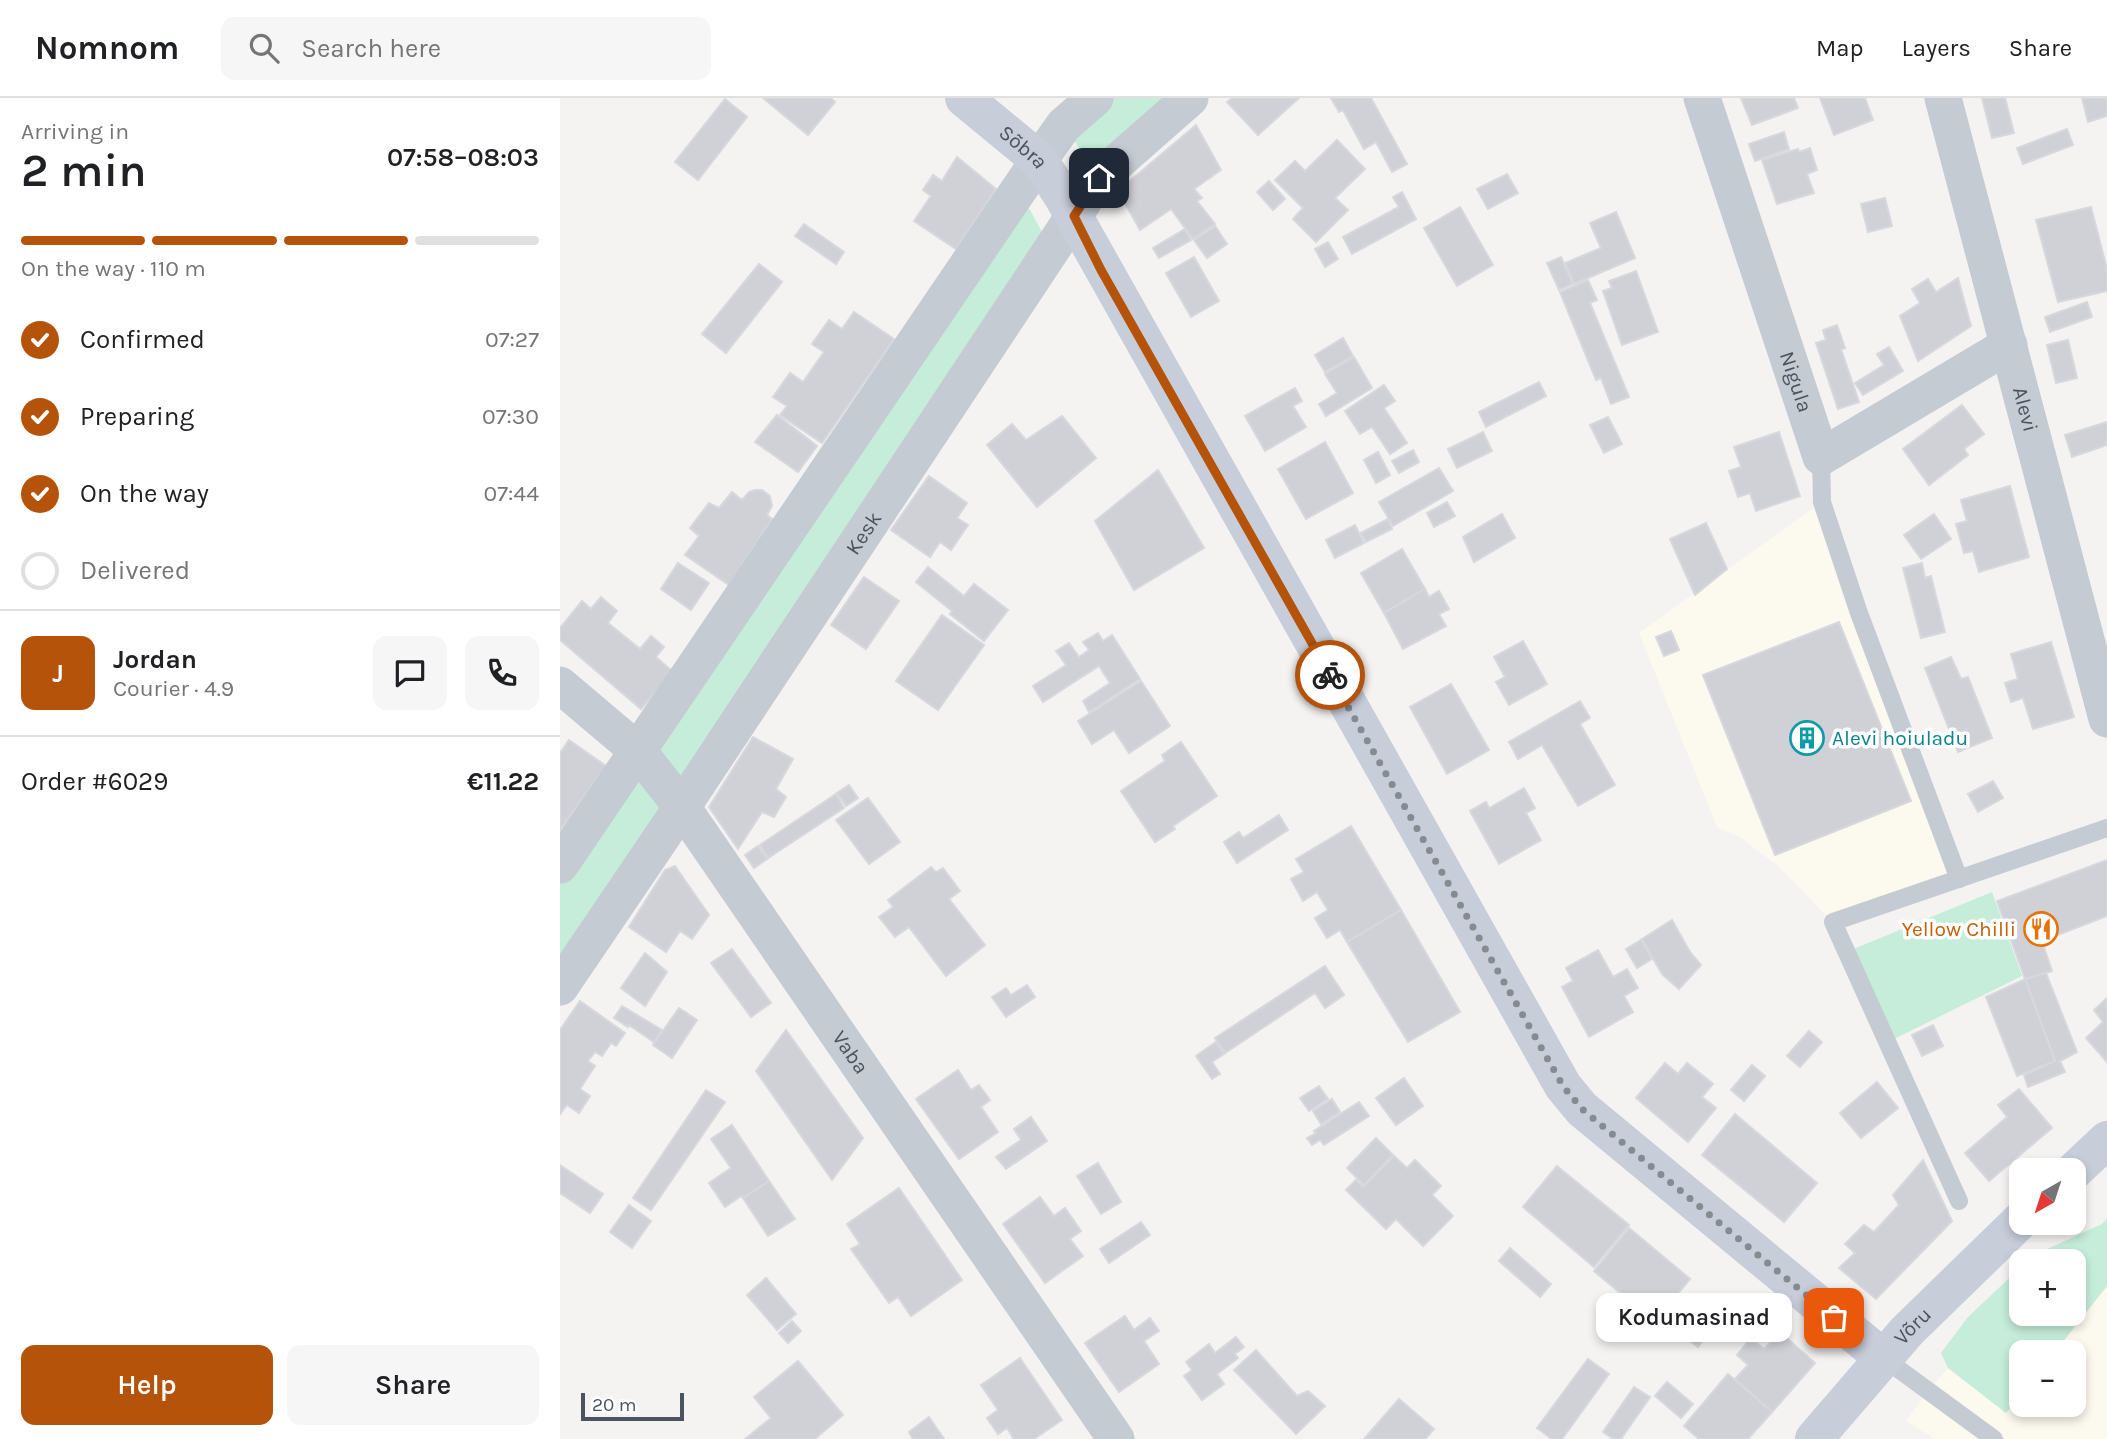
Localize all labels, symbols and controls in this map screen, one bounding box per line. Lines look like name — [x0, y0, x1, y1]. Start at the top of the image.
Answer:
search box — [221, 17, 711, 80]
text: Nomnom — [35, 29, 179, 67]
icon: search — [245, 29, 283, 67]
text: Search here — [301, 33, 441, 64]
text: Map — [1816, 34, 1864, 62]
text: Layers — [1902, 34, 1971, 62]
text: Share — [2009, 34, 2072, 62]
text: Arriving in — [21, 118, 129, 145]
street label: Sõbra — [994, 120, 1053, 173]
text: 07:58–08:03 — [387, 142, 539, 173]
text: 2 min — [21, 144, 147, 198]
pin — [1069, 148, 1129, 208]
icon: home — [1080, 159, 1118, 197]
text: On the way · 110 m — [21, 255, 206, 282]
icon: check — [21, 321, 59, 359]
text: Confirmed — [80, 324, 205, 355]
text: 07:27 — [485, 326, 539, 353]
street label: Nigula — [1775, 348, 1817, 415]
street label: Alevi — [2008, 384, 2043, 434]
icon: check — [21, 398, 59, 436]
text: Preparing — [80, 401, 194, 432]
text: 07:30 — [482, 403, 539, 430]
icon: check — [21, 475, 59, 513]
text: On the way — [80, 478, 209, 509]
text: 07:44 — [484, 480, 539, 507]
street label: Kesk — [841, 507, 886, 559]
text: Delivered — [80, 555, 190, 586]
button: chat — [373, 636, 447, 710]
button: phone — [465, 636, 539, 710]
courier — [1295, 640, 1365, 710]
text: Jordan — [113, 644, 197, 675]
icon: bike — [1311, 656, 1349, 694]
text: J — [52, 658, 64, 689]
text: Courier · 4.9 — [113, 675, 234, 702]
building icon: Alevi hoiuladu — [1788, 719, 1826, 757]
place label: Alevi hoiuladu — [1832, 726, 1968, 750]
text: Order #6029 — [21, 766, 168, 797]
text: €11.22 — [467, 766, 539, 797]
restaurant icon: Yellow Chilli — [2022, 910, 2060, 948]
place label: Yellow Chilli — [1902, 917, 2016, 941]
street label: Vaba — [827, 1026, 874, 1078]
north arrow — [2009, 1158, 2086, 1236]
map controls — [2009, 1158, 2086, 1417]
button: + — [2009, 1249, 2086, 1326]
pin — [1804, 1288, 1864, 1348]
callout: Kodumasinad — [1596, 1294, 1792, 1342]
icon: bag — [1815, 1299, 1853, 1337]
street label: Võru — [1889, 1302, 1936, 1349]
text: Kodumasinad — [1618, 1304, 1770, 1331]
button: − — [2009, 1340, 2086, 1417]
button: Help — [21, 1345, 273, 1425]
button: Share — [287, 1345, 539, 1425]
scale bar — [581, 1390, 684, 1422]
text: 20 m — [592, 1394, 637, 1416]

